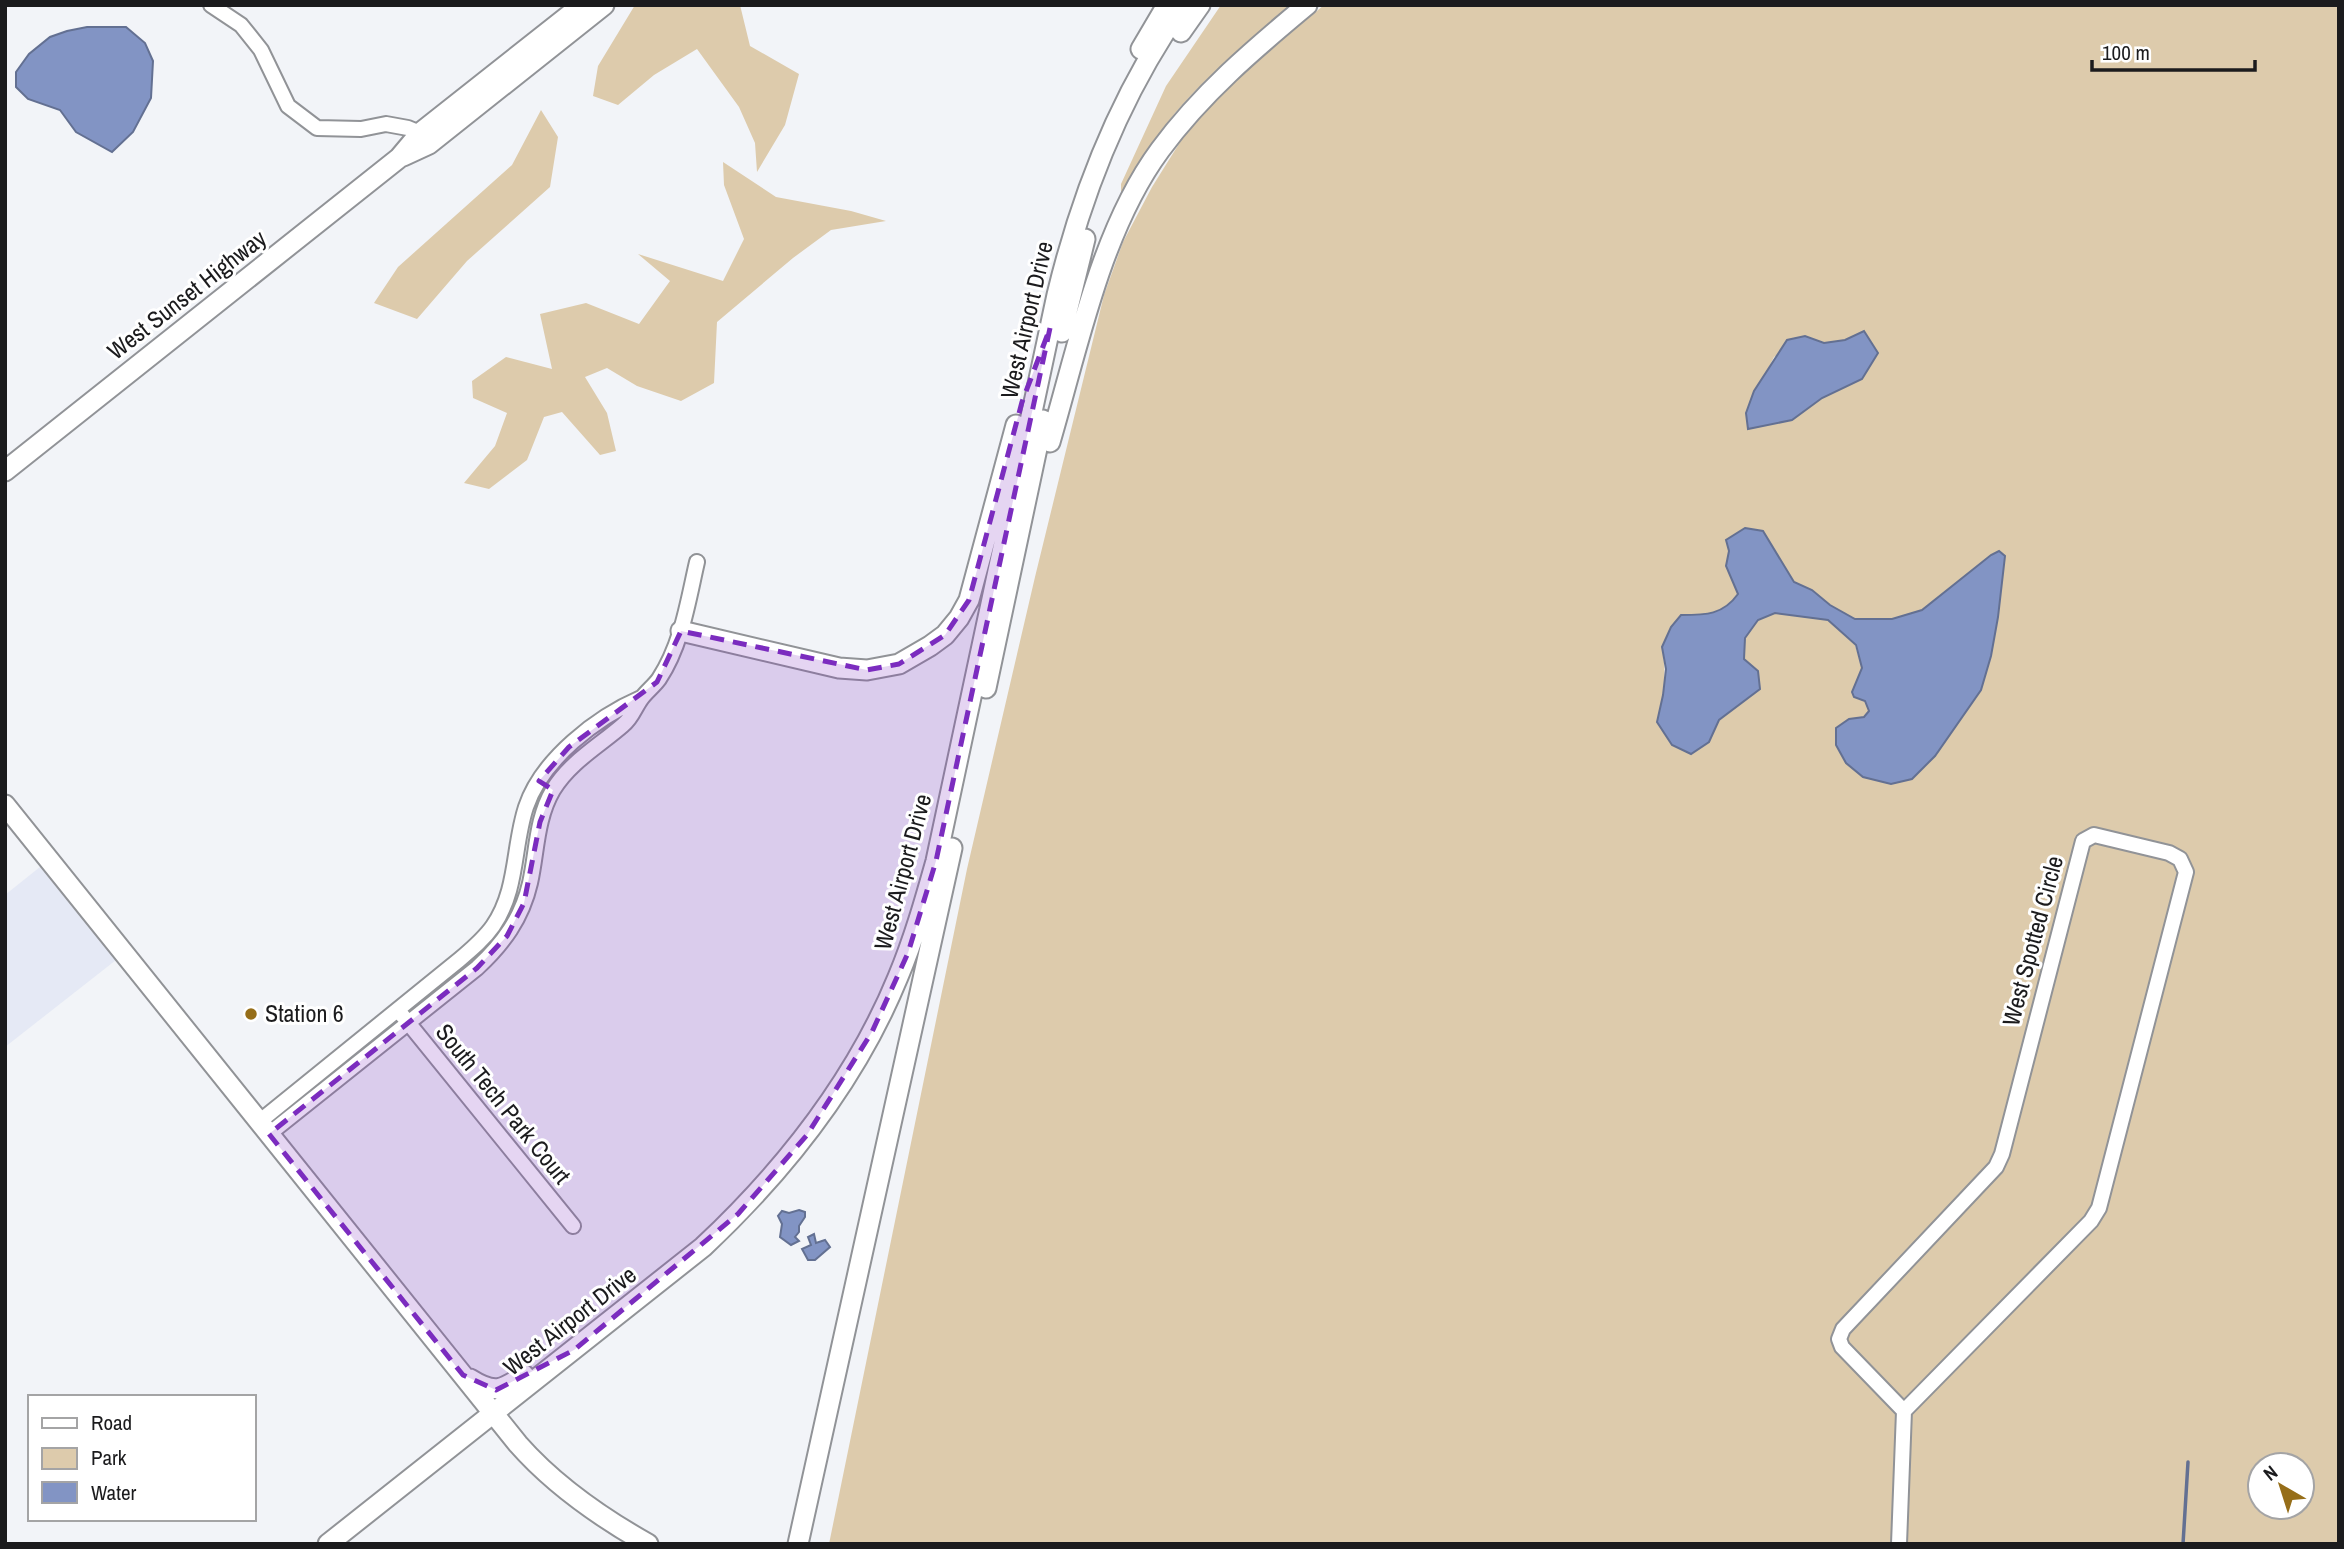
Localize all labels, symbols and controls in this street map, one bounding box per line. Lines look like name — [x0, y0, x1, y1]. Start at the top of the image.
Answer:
scale bar — [2092, 28, 2255, 72]
text: 100 m — [2102, 38, 2150, 67]
street label: West Sunset Highway — [100, 222, 273, 366]
street label: West Airport Drive — [992, 238, 1060, 402]
street label: West Airport Drive — [866, 790, 938, 953]
street label: West Spotted Circle — [1994, 852, 2070, 1029]
place label: Station 6 — [265, 997, 344, 1029]
marker: Station 6 — [243, 1006, 259, 1022]
street label: South Tech Park Court — [429, 1016, 579, 1191]
street label: West Airport Drive — [496, 1258, 642, 1382]
legend — [28, 1395, 256, 1521]
text: Road — [91, 1408, 132, 1437]
text: Park — [91, 1443, 127, 1472]
north arrow — [2246, 1451, 2316, 1521]
text: N — [2258, 1459, 2283, 1486]
text: Water — [91, 1478, 137, 1507]

